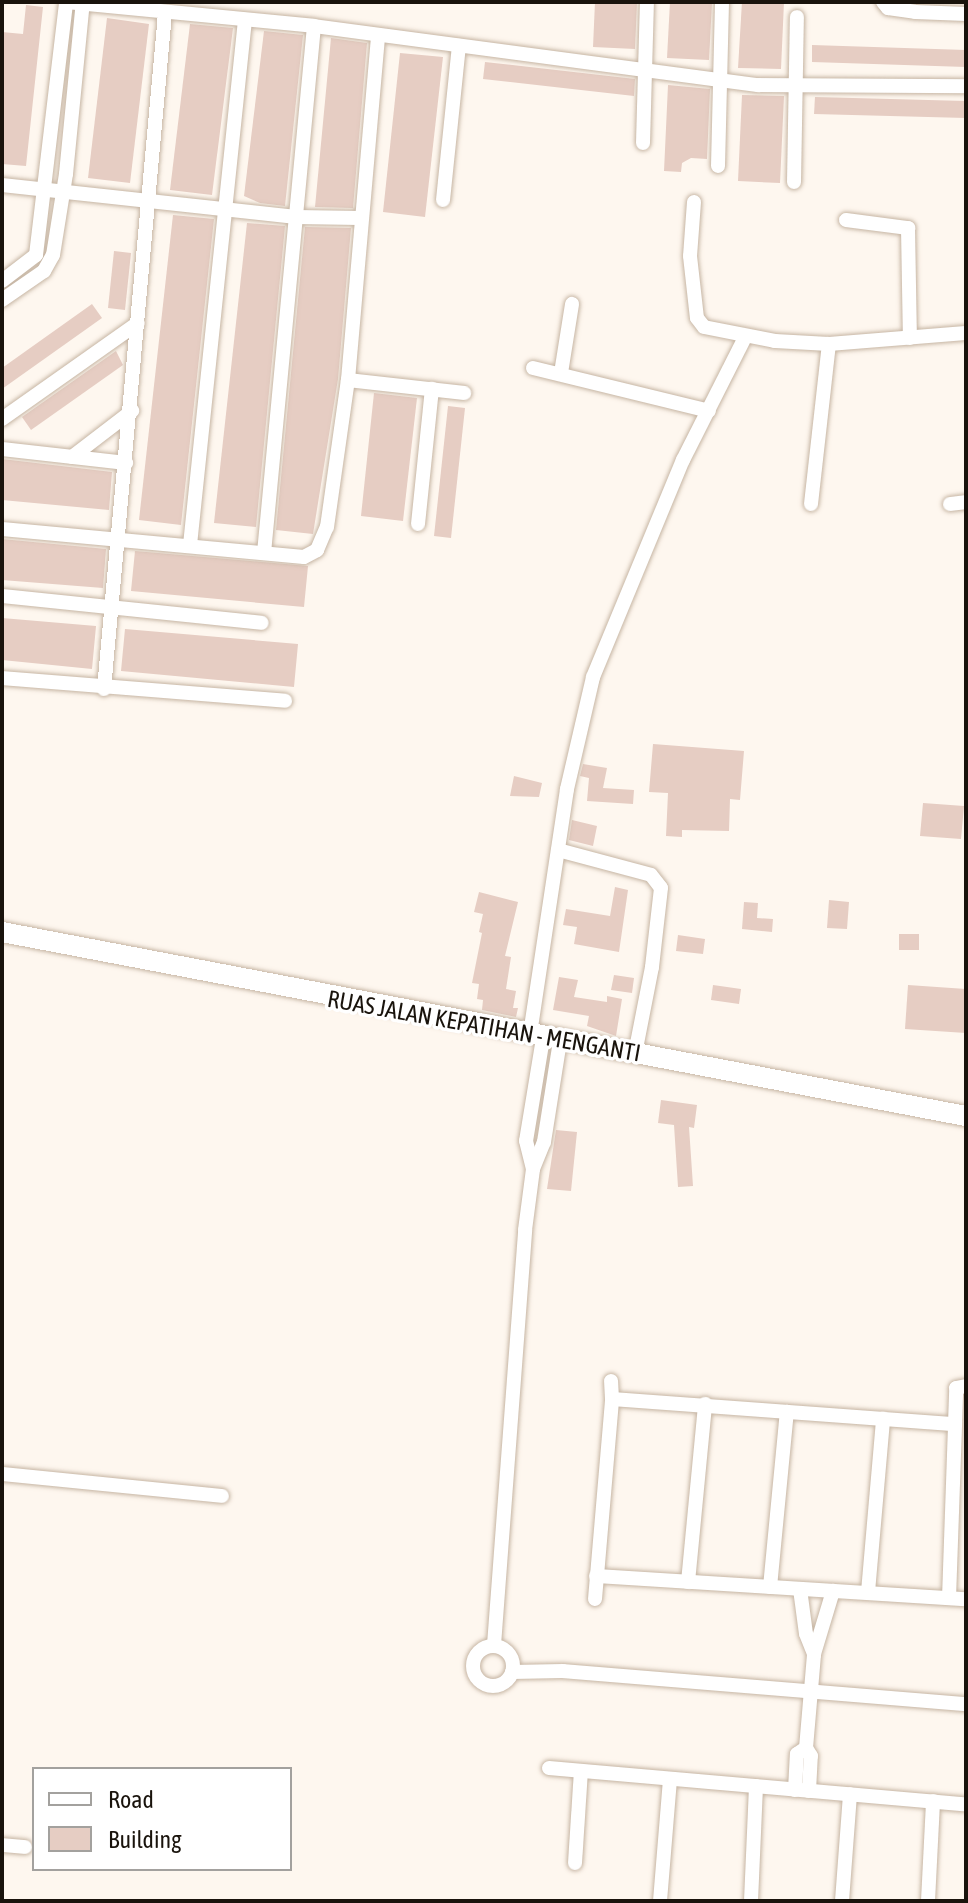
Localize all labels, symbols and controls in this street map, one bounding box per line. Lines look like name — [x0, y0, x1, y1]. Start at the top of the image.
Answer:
street label: RUAS JALAN KEPATIHAN - MENGANTI — [325, 984, 643, 1068]
legend — [32, 1767, 292, 1871]
text: Road — [108, 1786, 154, 1813]
text: Building — [108, 1826, 181, 1853]

